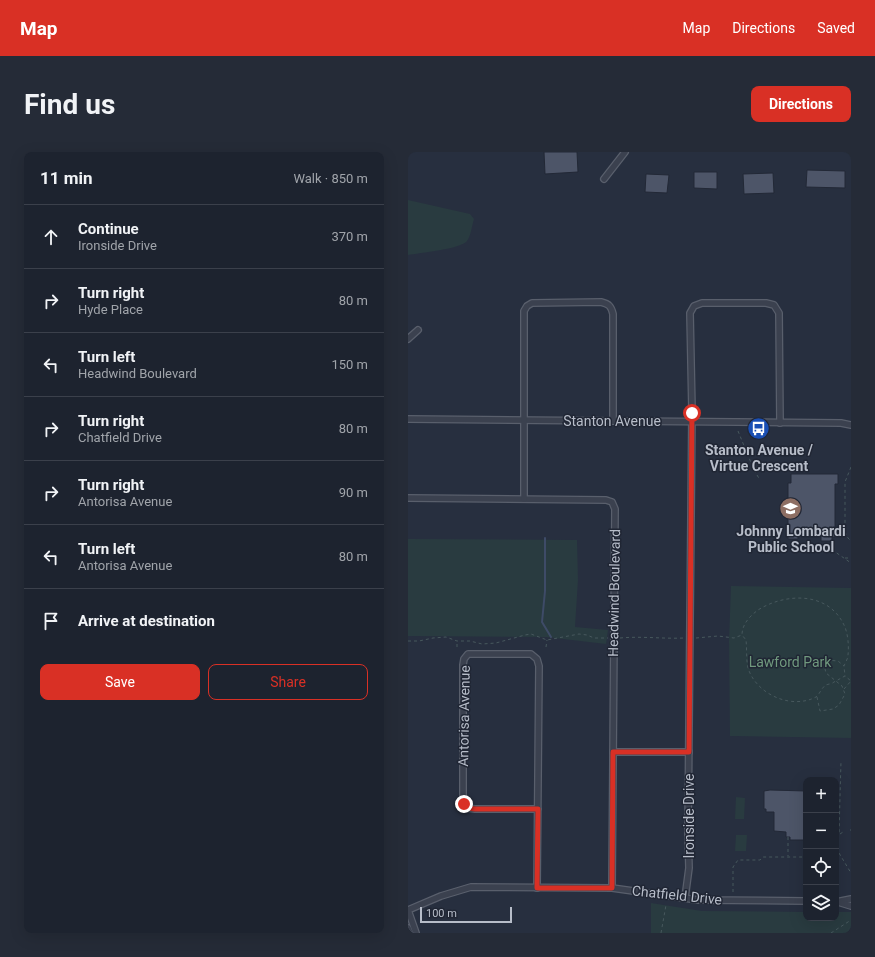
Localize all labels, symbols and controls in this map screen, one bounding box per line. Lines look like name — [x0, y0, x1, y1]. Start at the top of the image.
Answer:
text: Map — [20, 17, 58, 40]
text: Map — [683, 20, 710, 36]
text: Directions — [732, 20, 795, 36]
text: Saved — [817, 20, 855, 36]
button: Directions — [751, 86, 851, 122]
text: Find us — [24, 88, 115, 121]
text: 11 min — [40, 168, 93, 188]
text: Walk · 850 m — [293, 171, 368, 186]
text: Continue — [78, 220, 139, 238]
icon: ahead — [40, 226, 62, 248]
text: 370 m — [331, 229, 368, 244]
text: Ironside Drive — [78, 238, 157, 253]
text: Turn right — [78, 284, 144, 302]
icon: right — [40, 290, 62, 312]
text: 80 m — [339, 293, 368, 308]
text: Hyde Place — [78, 302, 143, 317]
text: Turn left — [78, 348, 135, 366]
icon: left — [40, 354, 62, 376]
text: 150 m — [331, 357, 368, 372]
text: Headwind Boulevard — [78, 366, 197, 381]
route start — [683, 404, 701, 422]
text: Turn right — [78, 412, 144, 430]
street label: Stanton Avenue — [563, 413, 661, 429]
bus stop icon: Stanton Avenue / Virtue Crescent — [746, 415, 772, 441]
icon: right — [40, 418, 62, 440]
text: 80 m — [339, 421, 368, 436]
text: Chatfield Drive — [78, 430, 162, 445]
place label: Stanton Avenue / Virtue Crescent — [705, 442, 814, 474]
text: Turn right — [78, 476, 144, 494]
icon: right — [40, 482, 62, 504]
text: 90 m — [339, 485, 368, 500]
text: Antorisa Avenue — [78, 494, 172, 509]
school or university icon: Johnny Lombardi Public School — [778, 496, 804, 522]
place label: Johnny Lombardi Public School — [736, 523, 846, 555]
street label: Headwind Boulevard — [605, 529, 623, 657]
text: Turn left — [78, 540, 135, 558]
icon: left — [40, 546, 62, 568]
text: 80 m — [339, 549, 368, 564]
text: Antorisa Avenue — [78, 558, 172, 573]
icon: arrive — [40, 610, 62, 632]
text: Arrive at destination — [78, 612, 215, 630]
park label: Lawford Park — [749, 654, 832, 670]
button: Save — [40, 664, 200, 700]
button: Share — [208, 664, 368, 700]
street label: Antorisa Avenue — [455, 665, 473, 767]
street label: Ironside Drive — [681, 773, 697, 859]
map controls — [803, 777, 839, 921]
button: + — [803, 777, 839, 813]
route end — [455, 795, 473, 813]
button: − — [803, 813, 839, 849]
button: locate — [803, 849, 839, 885]
street label: Chatfield Drive — [631, 882, 723, 908]
button: layers — [803, 885, 839, 921]
scale bar — [420, 905, 512, 924]
text: 100 m — [426, 907, 457, 920]

